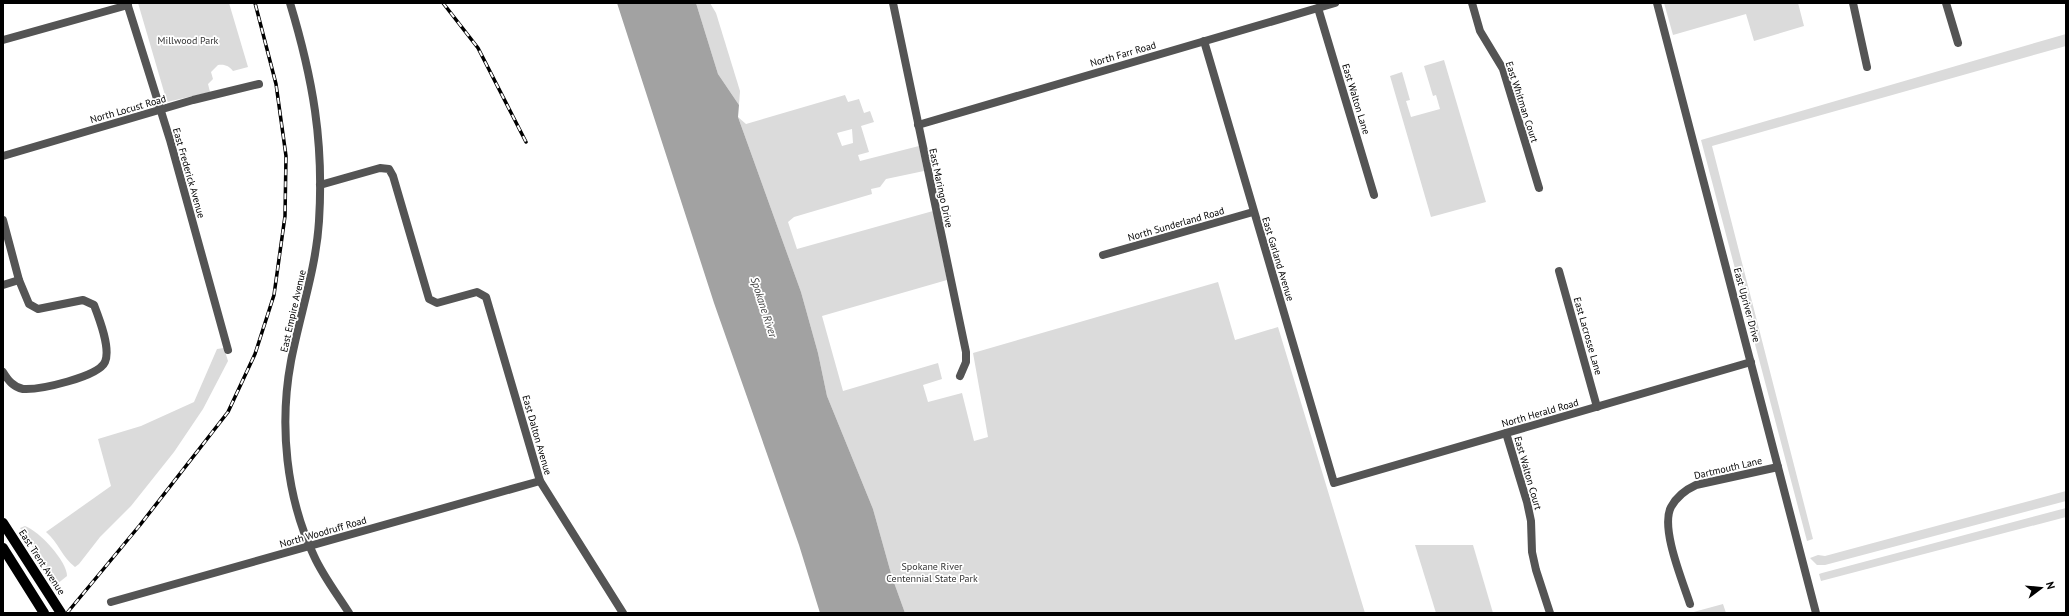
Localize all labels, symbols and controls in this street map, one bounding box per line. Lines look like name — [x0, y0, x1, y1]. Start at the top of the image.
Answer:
park label: Millwood Park — [158, 34, 219, 47]
street label: North Farr Road — [1088, 38, 1158, 70]
street label: East Whitman Court — [1503, 60, 1541, 145]
street label: East Walton Lane — [1339, 62, 1373, 136]
street label: North Locust Road — [88, 92, 168, 126]
street label: East Frederick Avenue — [170, 126, 208, 220]
street label: East Maringo Drive — [926, 147, 956, 229]
street label: North Sunderland Road — [1126, 204, 1226, 244]
street label: East Garland Avenue — [1259, 215, 1297, 303]
street label: East Upriver Drive — [1731, 266, 1763, 344]
street label: East Empire Avenue — [277, 269, 309, 353]
water label: Spokane River — [748, 275, 781, 340]
street label: East Lacrosse Lane — [1571, 296, 1605, 376]
street label: East Dalton Avenue — [519, 393, 555, 477]
street label: North Herald Road — [1500, 396, 1580, 430]
street label: East Walton Court — [1511, 435, 1545, 512]
street label: Dartmouth Lane — [1693, 454, 1763, 482]
street label: North Woodruff Road — [278, 513, 368, 551]
street label: East Trent Avenue — [16, 527, 68, 597]
park label: Spokane River Centennial State Park — [886, 560, 978, 585]
north arrow — [2021, 568, 2061, 608]
text: N — [2043, 580, 2058, 591]

